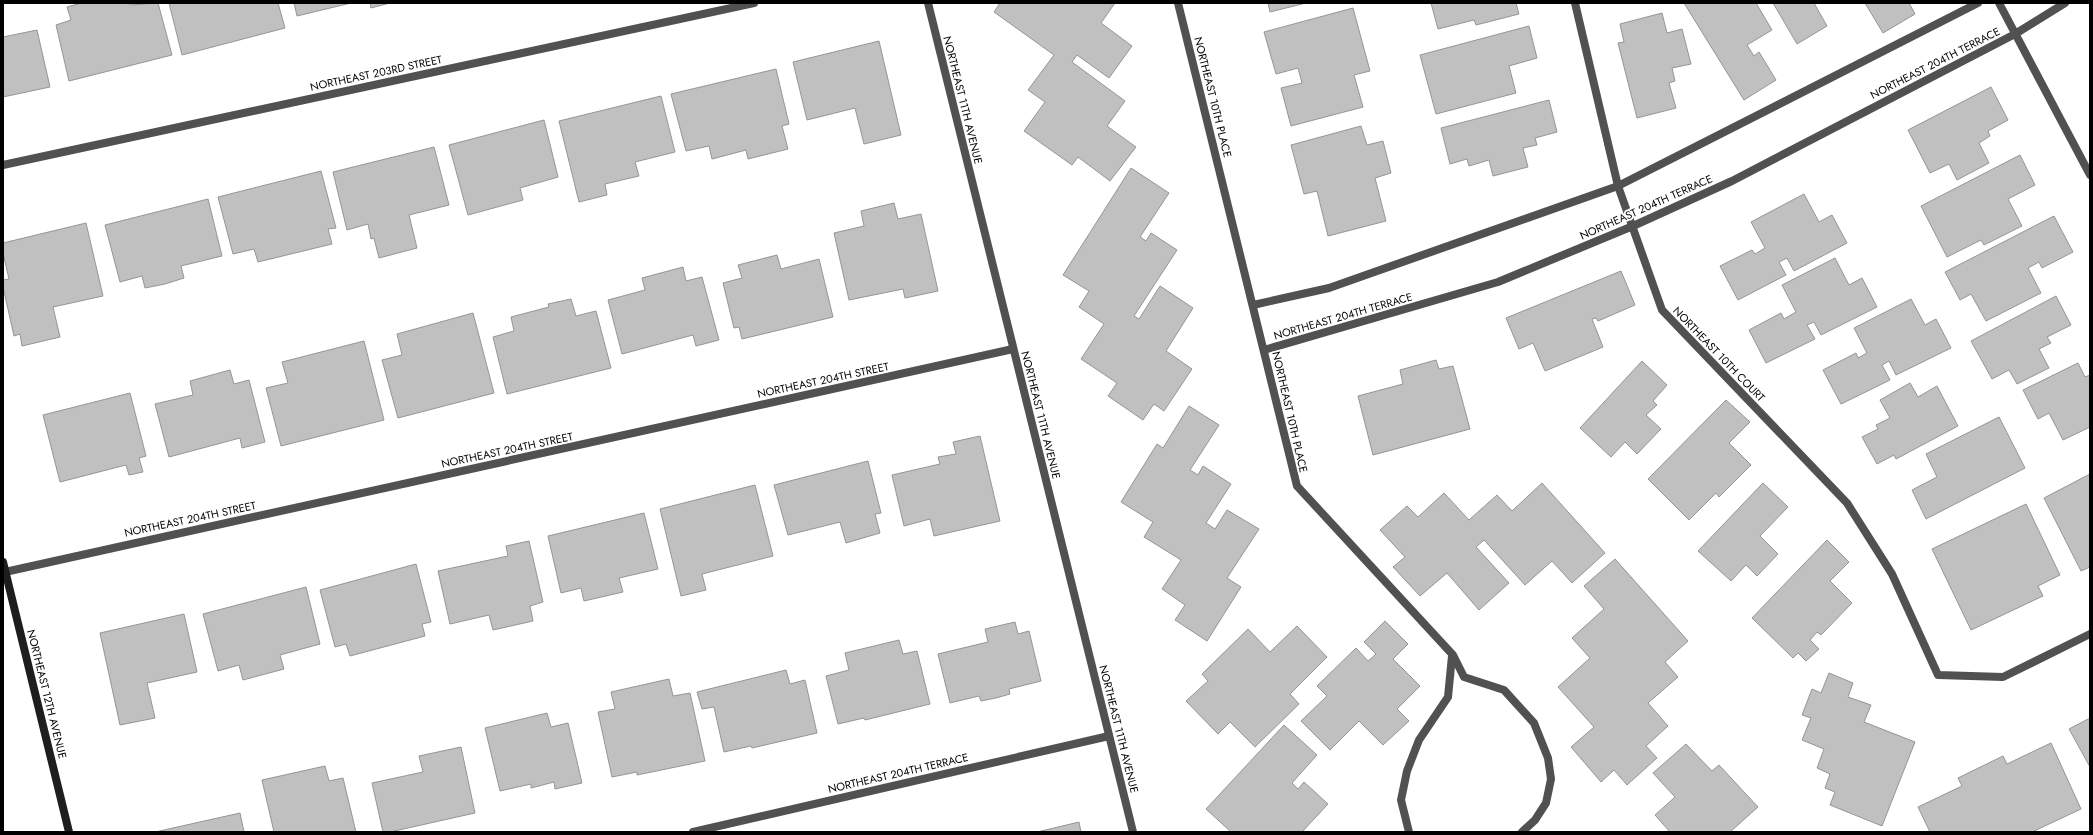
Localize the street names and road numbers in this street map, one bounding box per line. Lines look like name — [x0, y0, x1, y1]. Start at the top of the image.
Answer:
street label: NORTHEAST 204TH TERRACE — [1867, 23, 2003, 103]
street label: NORTHEAST 11TH AVENUE — [939, 34, 987, 166]
street label: NORTHEAST 10TH PLACE — [1190, 35, 1236, 159]
street label: NORTHEAST 203RD STREET — [309, 51, 443, 95]
street label: NORTHEAST 204TH TERRACE — [1577, 170, 1715, 244]
street label: NORTHEAST 204TH TERRACE — [1272, 289, 1414, 343]
street label: NORTHEAST 10TH COURT — [1669, 303, 1769, 405]
street label: NORTHEAST 11TH AVENUE — [1017, 349, 1065, 481]
street label: NORTHEAST 10TH PLACE — [1268, 350, 1312, 474]
street label: NORTHEAST 204TH STREET — [756, 358, 890, 402]
street label: NORTHEAST 204TH STREET — [440, 428, 574, 472]
street label: NORTHEAST 204TH STREET — [123, 497, 257, 541]
street label: NORTHEAST 12TH AVENUE — [23, 628, 71, 760]
street label: NORTHEAST 11TH AVENUE — [1095, 663, 1143, 795]
street label: NORTHEAST 204TH TERRACE — [826, 749, 970, 797]

